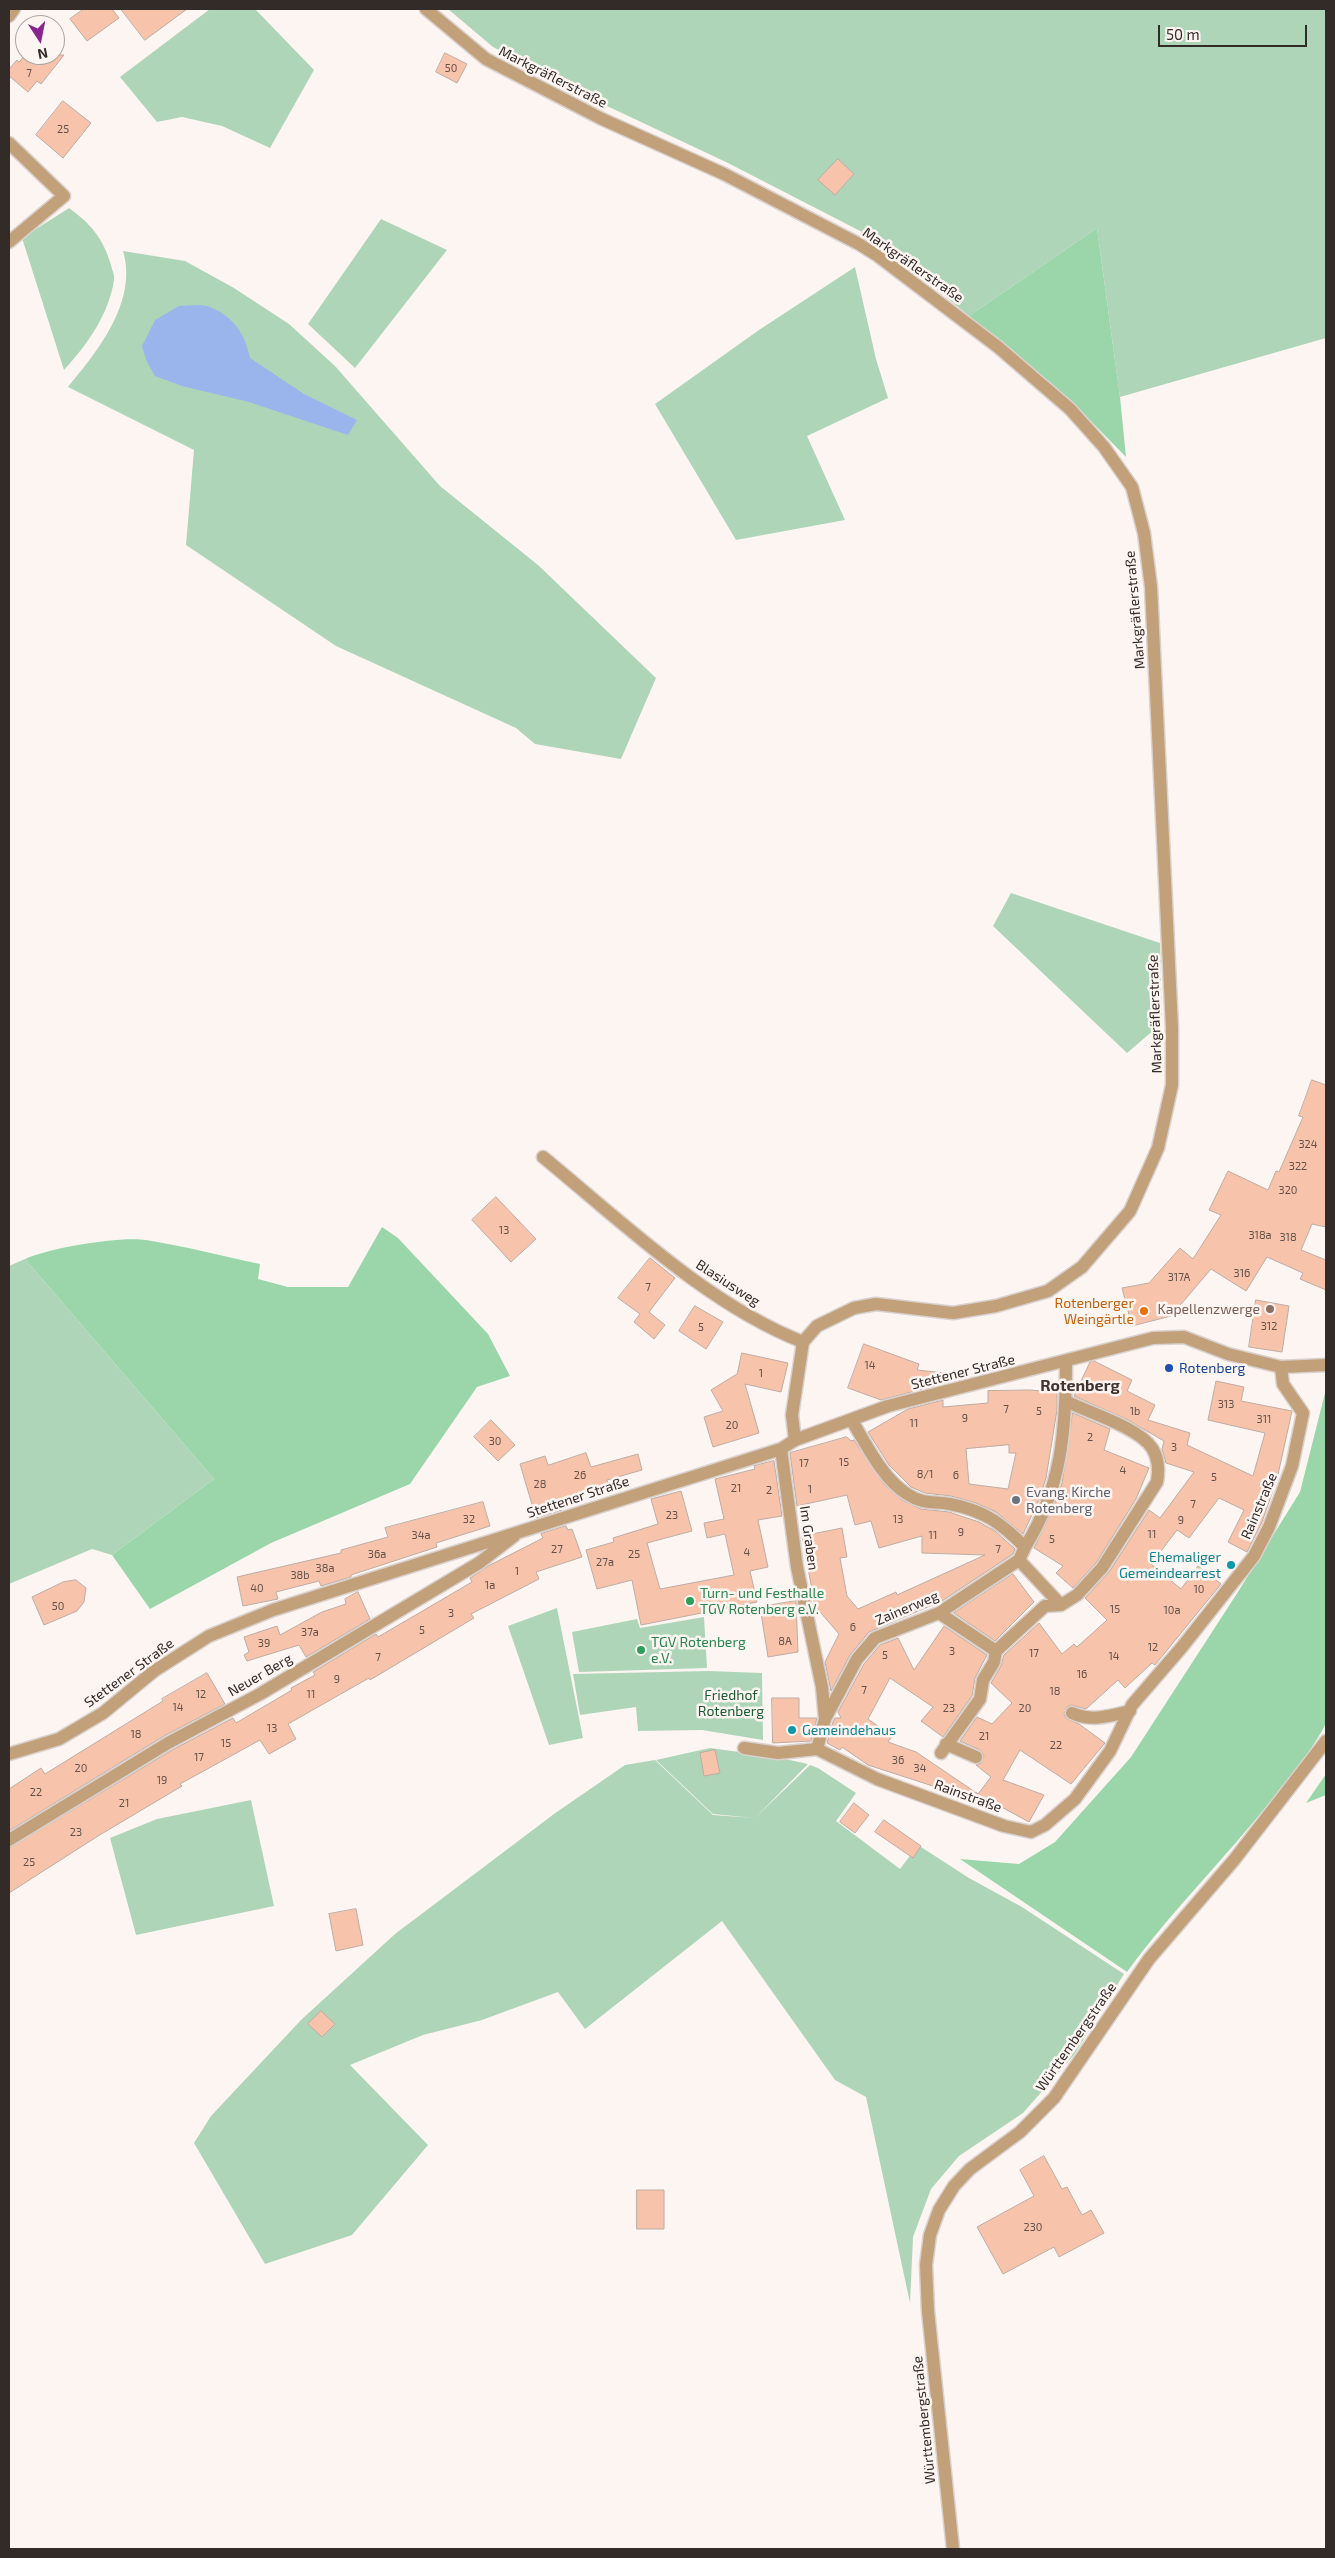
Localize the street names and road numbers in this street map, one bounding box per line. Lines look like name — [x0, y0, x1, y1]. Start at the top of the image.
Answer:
street label: Markgräflerstraße — [496, 42, 610, 112]
street label: Markgräflerstraße — [859, 224, 967, 306]
street label: Markgräflerstraße — [1121, 550, 1149, 670]
street label: Markgräflerstraße — [1145, 954, 1165, 1074]
street label: Blasiusweg — [693, 1256, 763, 1310]
street label: Stettener Straße — [909, 1351, 1017, 1393]
street label: Rainstraße — [1237, 1470, 1281, 1542]
street label: Stettener Straße — [525, 1473, 631, 1521]
street label: Im Graben — [796, 1505, 822, 1571]
street label: Zainerweg — [873, 1587, 941, 1629]
street label: Stettener Straße — [81, 1635, 177, 1711]
street label: Neuer Berg — [225, 1650, 295, 1700]
street label: Rainstraße — [932, 1776, 1004, 1816]
street label: Württembergstraße — [1032, 1979, 1120, 2095]
street label: Württembergstraße — [909, 2355, 939, 2485]

